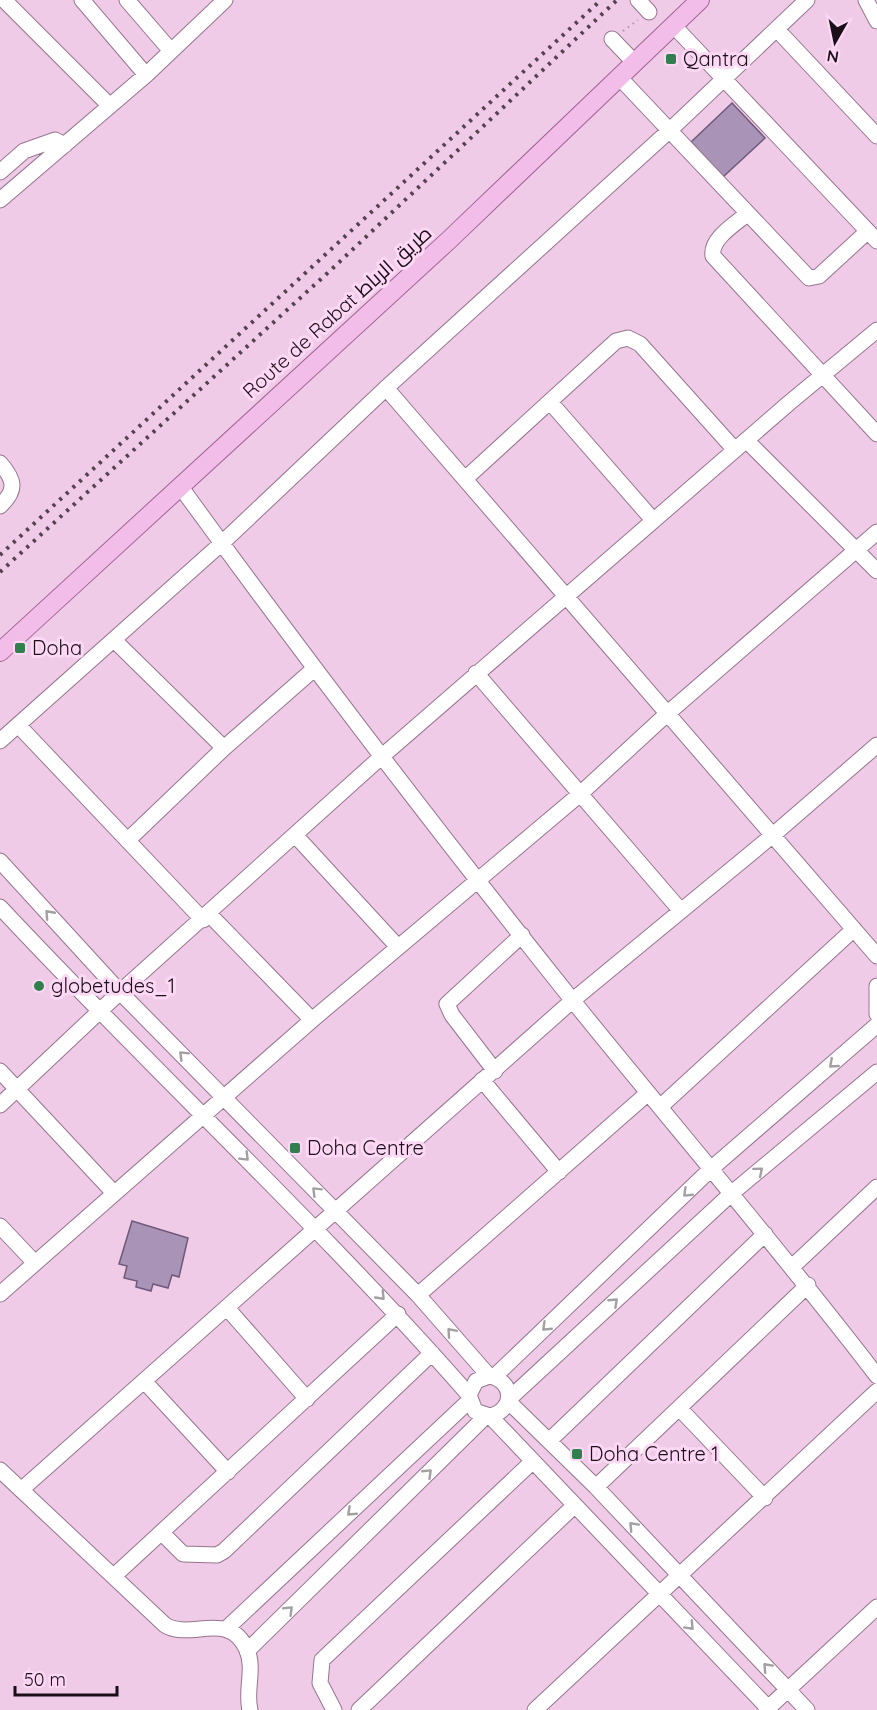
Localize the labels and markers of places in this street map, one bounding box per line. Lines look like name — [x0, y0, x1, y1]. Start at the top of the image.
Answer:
place label: Qantra — [683, 46, 749, 71]
marker: Qantra — [664, 52, 678, 66]
place label: Doha — [32, 635, 82, 660]
marker: Doha — [13, 641, 27, 655]
place label: globetudes_1 — [51, 973, 175, 998]
marker: globetudes_1 — [32, 979, 46, 993]
place label: Doha Centre — [307, 1135, 424, 1160]
marker: Doha Centre — [288, 1141, 302, 1155]
place label: Doha Centre 1 — [589, 1441, 719, 1466]
marker: Doha Centre 1 — [570, 1447, 584, 1461]

